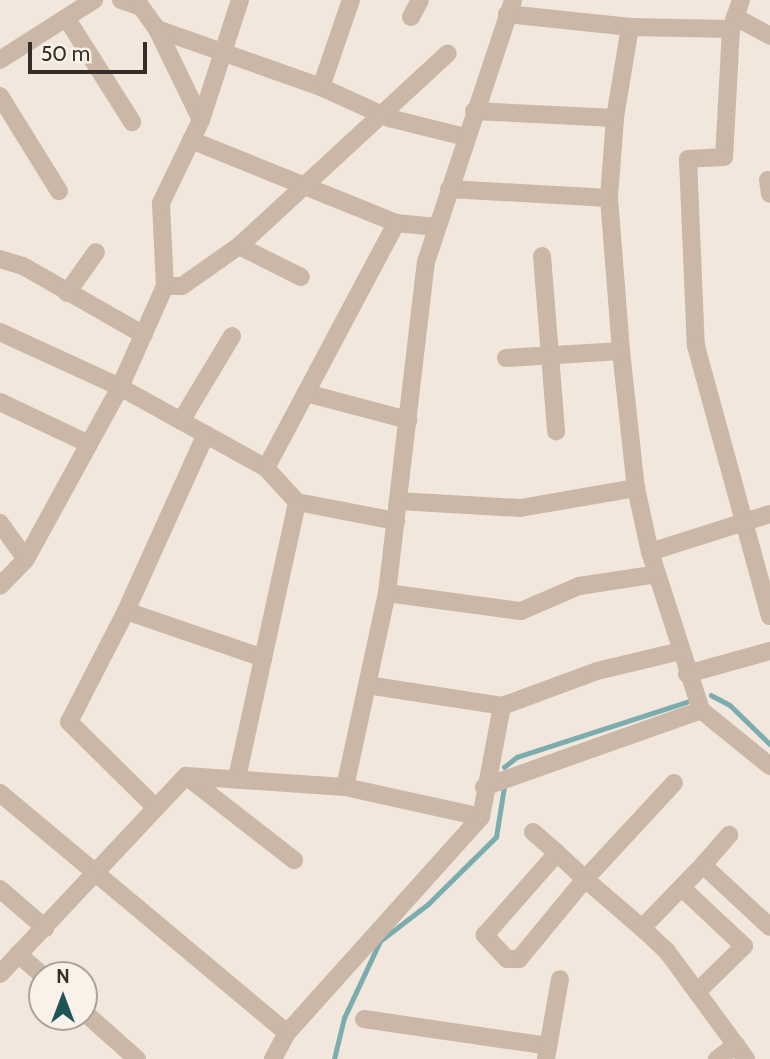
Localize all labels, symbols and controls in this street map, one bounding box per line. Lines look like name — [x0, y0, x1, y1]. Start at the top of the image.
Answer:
scale bar — [32, 28, 150, 72]
text: 50 m — [41, 41, 90, 66]
north arrow — [28, 961, 98, 1031]
text: N — [56, 965, 70, 988]

